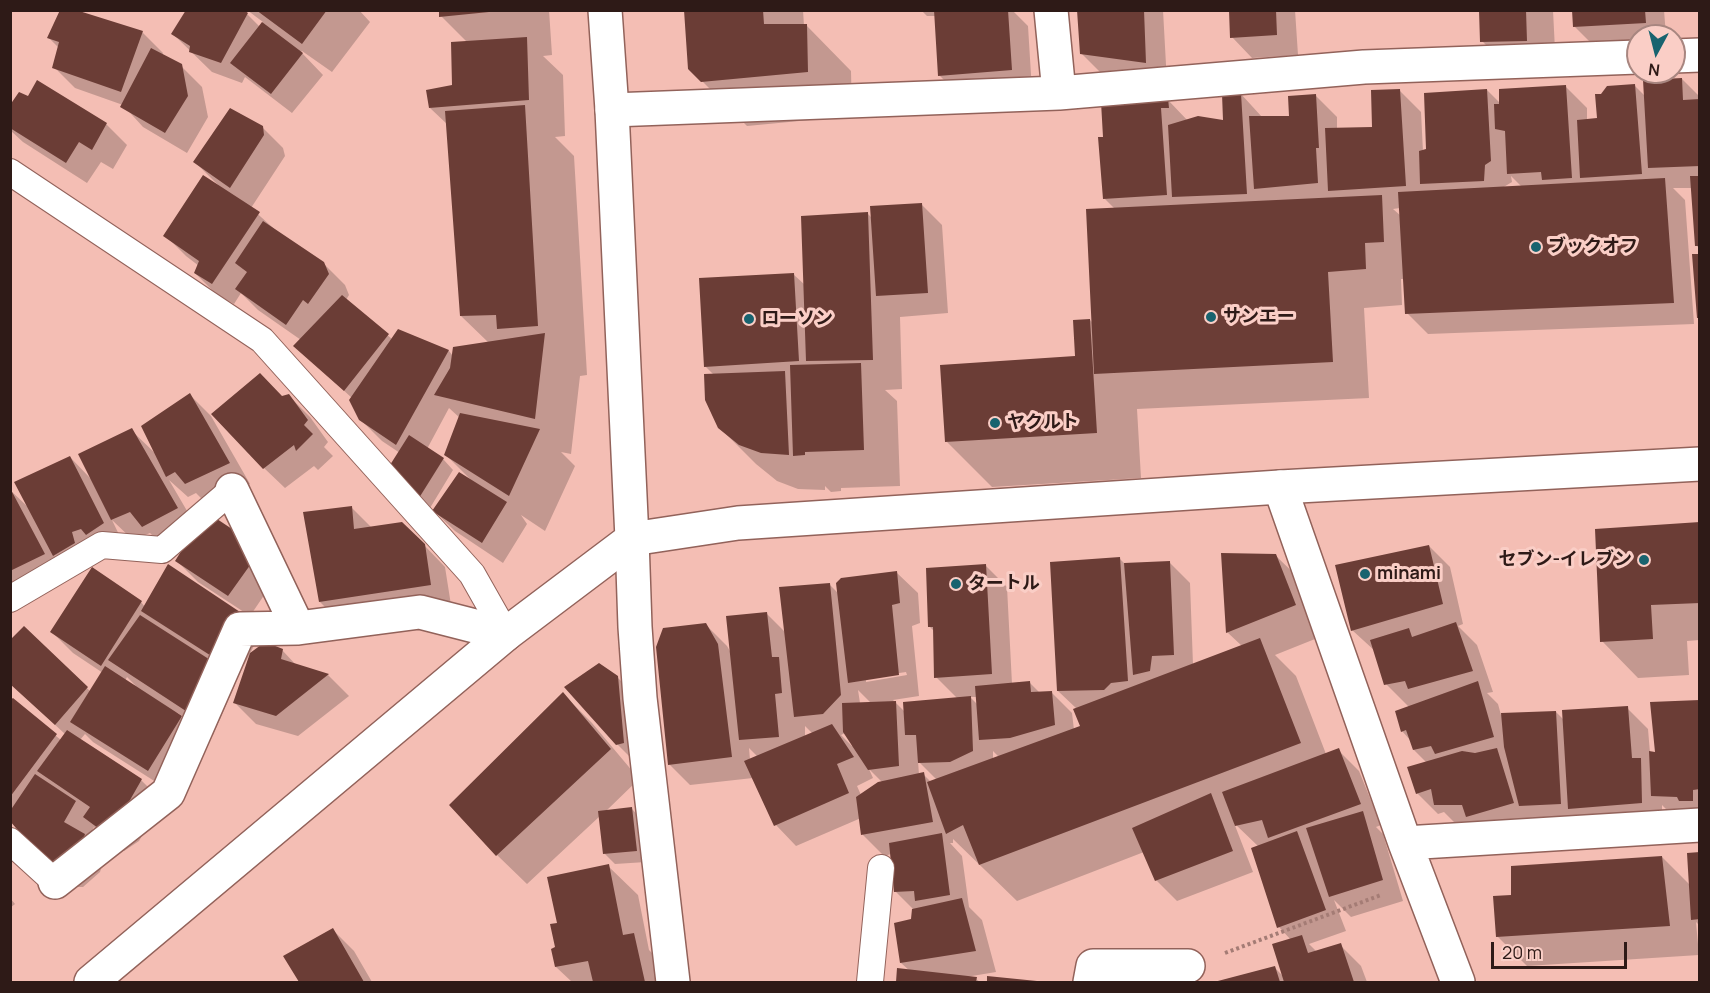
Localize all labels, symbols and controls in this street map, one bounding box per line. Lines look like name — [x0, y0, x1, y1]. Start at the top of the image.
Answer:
north arrow — [1626, 24, 1686, 84]
text: N — [1647, 58, 1661, 81]
place label: ブックオフ — [1548, 236, 1638, 258]
marker: ブックオフ — [1529, 240, 1543, 254]
place label: サンエー — [1223, 306, 1295, 328]
place label: ローソン — [761, 308, 833, 330]
marker: サンエー — [1204, 310, 1218, 324]
marker: ローソン — [742, 312, 756, 326]
place label: ヤクルト — [1007, 412, 1079, 434]
marker: ヤクルト — [988, 416, 1002, 430]
place label: セブン-イレブン — [1498, 549, 1632, 571]
marker: セブン-イレブン — [1637, 553, 1651, 567]
place label: minami — [1377, 563, 1441, 585]
marker: minami — [1358, 567, 1372, 581]
place label: タートル — [968, 573, 1040, 595]
marker: タートル — [949, 577, 963, 591]
scale bar — [1494, 930, 1630, 968]
text: 20 m — [1502, 940, 1542, 964]

